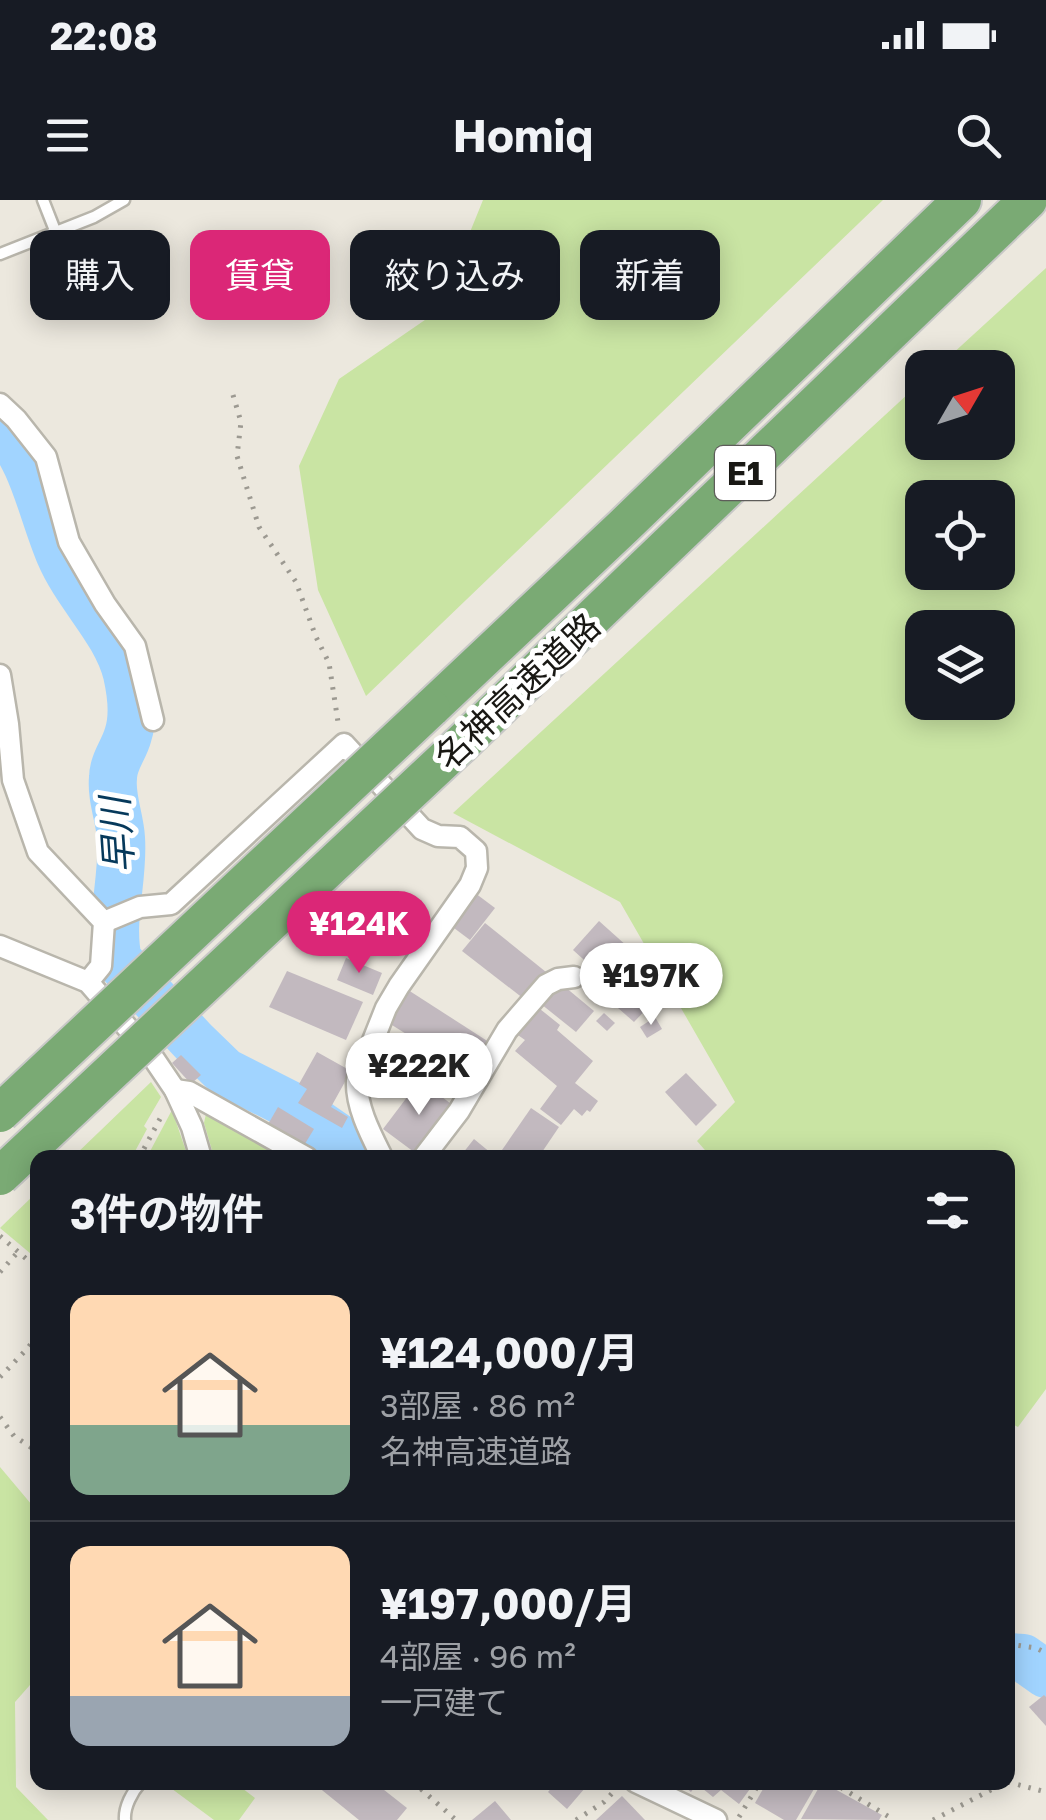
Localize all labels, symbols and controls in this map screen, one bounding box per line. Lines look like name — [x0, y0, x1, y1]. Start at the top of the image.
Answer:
text: 22:08 — [50, 13, 158, 58]
icon: menu — [40, 108, 95, 163]
text: Homiq — [453, 108, 593, 162]
icon: search — [951, 108, 1006, 163]
chip: 購入 — [30, 230, 170, 320]
chip: 賃貸 — [190, 230, 330, 320]
chip: 絞り込み — [350, 230, 560, 320]
chip: 新着 — [580, 230, 720, 320]
north arrow — [905, 350, 1015, 460]
map controls — [905, 350, 1015, 720]
road number: E1 — [715, 446, 775, 500]
button: locate — [905, 480, 1015, 590]
street label: 名神高速道路 — [426, 604, 608, 778]
button: layers — [905, 610, 1015, 720]
water label: 早川 — [91, 792, 141, 874]
pin: ¥124K — [289, 891, 429, 976]
text: ¥124K — [309, 904, 409, 942]
pin: ¥197K — [581, 943, 721, 1028]
text: ¥197K — [602, 956, 700, 994]
pin: ¥222K — [349, 1033, 489, 1118]
text: ¥222K — [368, 1046, 470, 1084]
icon: filters — [920, 1183, 975, 1238]
text: 3件の物件 — [70, 1188, 264, 1238]
text: ¥124,000/月 — [380, 1327, 639, 1377]
icon: home — [150, 1335, 270, 1455]
text: 3部屋 · 86 m² — [380, 1386, 575, 1424]
text: 名神高速道路 — [380, 1432, 572, 1470]
text: ¥197,000/月 — [380, 1578, 636, 1628]
icon: home — [150, 1586, 270, 1706]
text: 4部屋 · 96 m² — [380, 1637, 576, 1675]
text: 一戸建て — [380, 1683, 508, 1721]

